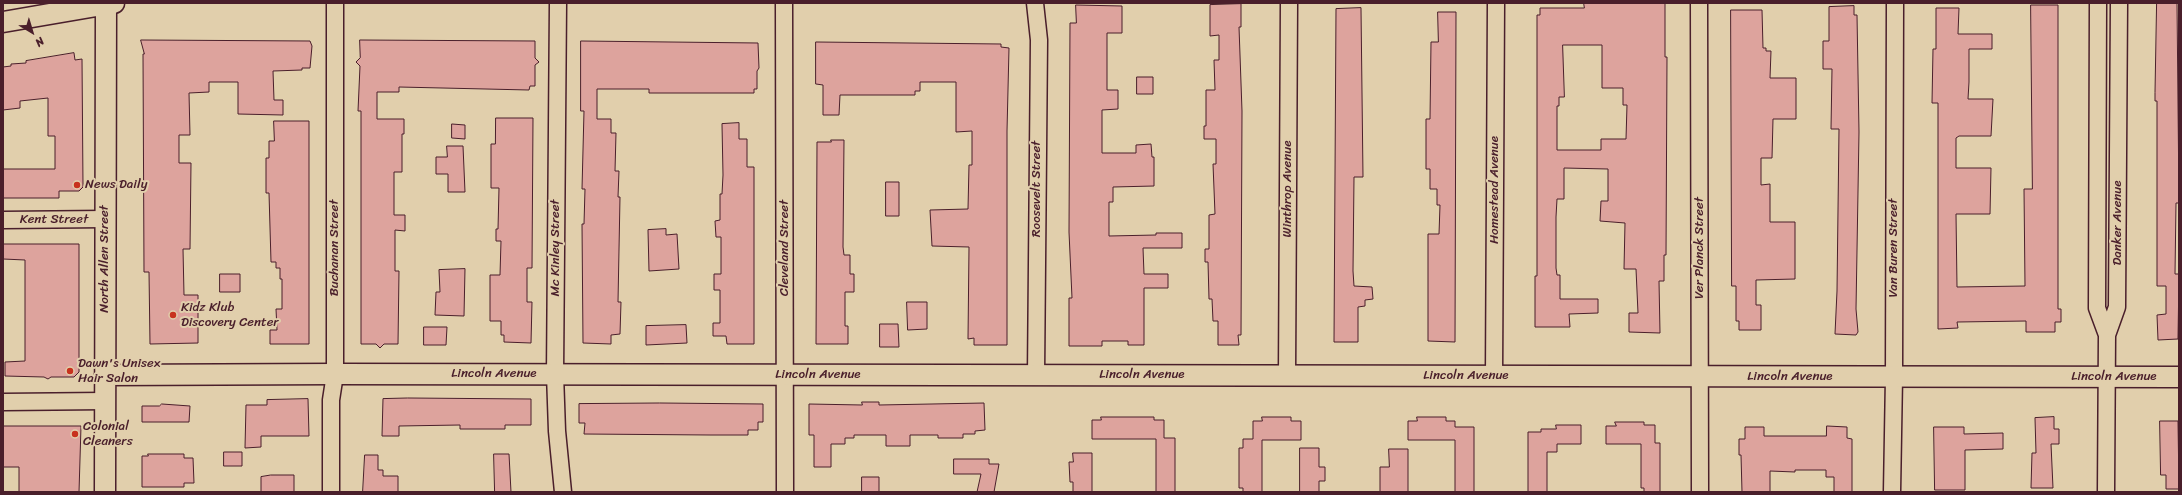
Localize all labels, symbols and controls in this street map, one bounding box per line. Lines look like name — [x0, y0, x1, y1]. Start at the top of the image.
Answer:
north arrow — [12, 12, 52, 52]
text: N — [31, 32, 49, 52]
street label: Homestead Avenue — [1487, 136, 1503, 244]
street label: Roosevelt Street — [1029, 141, 1045, 237]
street label: Winthrop Avenue — [1280, 141, 1296, 237]
place label: News Daily — [85, 177, 147, 193]
marker: News Daily — [72, 180, 82, 190]
street label: Danker Avenue — [2110, 180, 2126, 266]
street label: Ver Planck Street — [1692, 197, 1708, 299]
street label: Van Buren Street — [1886, 198, 1902, 298]
street label: Mc Kinley Street — [548, 199, 564, 297]
street label: Buchanan Street — [327, 200, 343, 296]
street label: Cleveland Street — [777, 200, 793, 296]
street label: North Allen Street — [97, 205, 113, 313]
street label: Kent Street — [20, 212, 88, 228]
place label: Kidz Klub Discovery Center — [181, 300, 279, 331]
marker: Kidz Klub Discovery Center — [168, 310, 178, 320]
place label: Dawn's Unisex Hair Salon — [78, 356, 160, 387]
marker: Dawn's Unisex Hair Salon — [65, 366, 75, 376]
street label: Lincoln Avenue — [451, 366, 537, 382]
street label: Lincoln Avenue — [775, 367, 861, 383]
street label: Lincoln Avenue — [1099, 367, 1185, 383]
street label: Lincoln Avenue — [1423, 368, 1509, 384]
street label: Lincoln Avenue — [1747, 369, 1833, 385]
street label: Lincoln Avenue — [2071, 369, 2157, 385]
place label: Colonial Cleaners — [83, 419, 133, 450]
marker: Colonial Cleaners — [70, 429, 80, 439]

